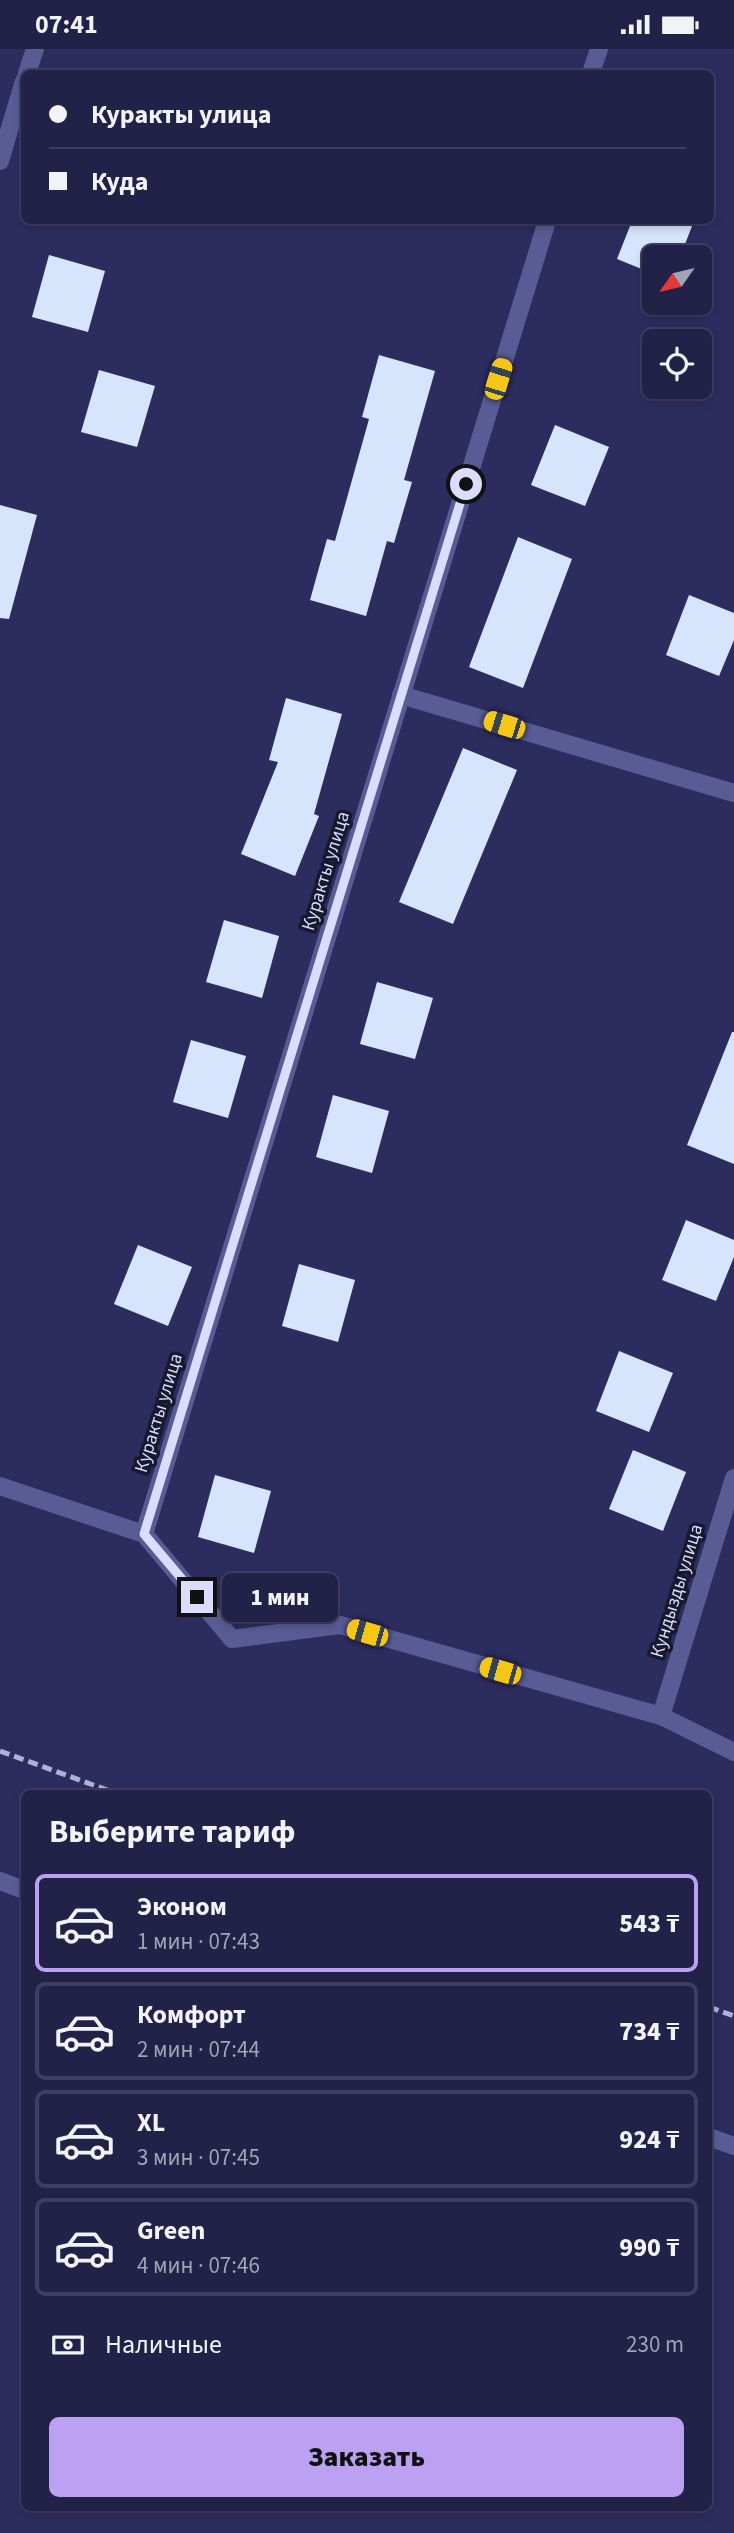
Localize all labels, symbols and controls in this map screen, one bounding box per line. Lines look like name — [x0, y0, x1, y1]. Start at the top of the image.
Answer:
text: 07:41 — [35, 6, 98, 43]
text: Куракты улица — [91, 96, 272, 133]
text: Куда — [91, 163, 149, 200]
north arrow — [642, 245, 712, 315]
map controls — [642, 245, 712, 399]
button: locate — [642, 329, 712, 399]
car — [482, 356, 515, 402]
route start — [450, 468, 482, 500]
car — [481, 709, 528, 741]
street label: Куракты улица — [295, 808, 357, 934]
street label: Куракты улица — [128, 1350, 190, 1476]
street label: Кундызды улица — [644, 1521, 710, 1661]
callout: 1 мин — [222, 1573, 337, 1621]
route end — [181, 1581, 213, 1613]
text: 1 мин — [250, 1581, 310, 1614]
car — [344, 1617, 391, 1649]
car — [477, 1655, 524, 1687]
text: Выберите тариф — [49, 1809, 296, 1855]
text: Эконом — [137, 1888, 227, 1925]
icon: car — [53, 1892, 116, 1955]
text: 543 ₸ — [619, 1905, 680, 1942]
text: 1 мин · 07:43 — [137, 1925, 260, 1958]
text: Комфорт — [137, 1996, 246, 2033]
icon: car — [53, 2000, 116, 2063]
text: 734 ₸ — [619, 2013, 680, 2050]
text: 2 мин · 07:44 — [137, 2033, 260, 2066]
text: XL — [137, 2104, 165, 2141]
icon: car — [53, 2108, 116, 2171]
text: 924 ₸ — [619, 2121, 680, 2158]
text: 3 мин · 07:45 — [137, 2141, 260, 2174]
text: Green — [137, 2212, 205, 2249]
icon: car — [53, 2216, 116, 2279]
text: 990 ₸ — [619, 2229, 680, 2266]
text: 4 мин · 07:46 — [137, 2249, 260, 2282]
icon: cash — [49, 2326, 87, 2364]
text: Наличные — [105, 2326, 222, 2363]
text: 230 m — [626, 2328, 684, 2361]
button: Заказать — [49, 2417, 684, 2497]

